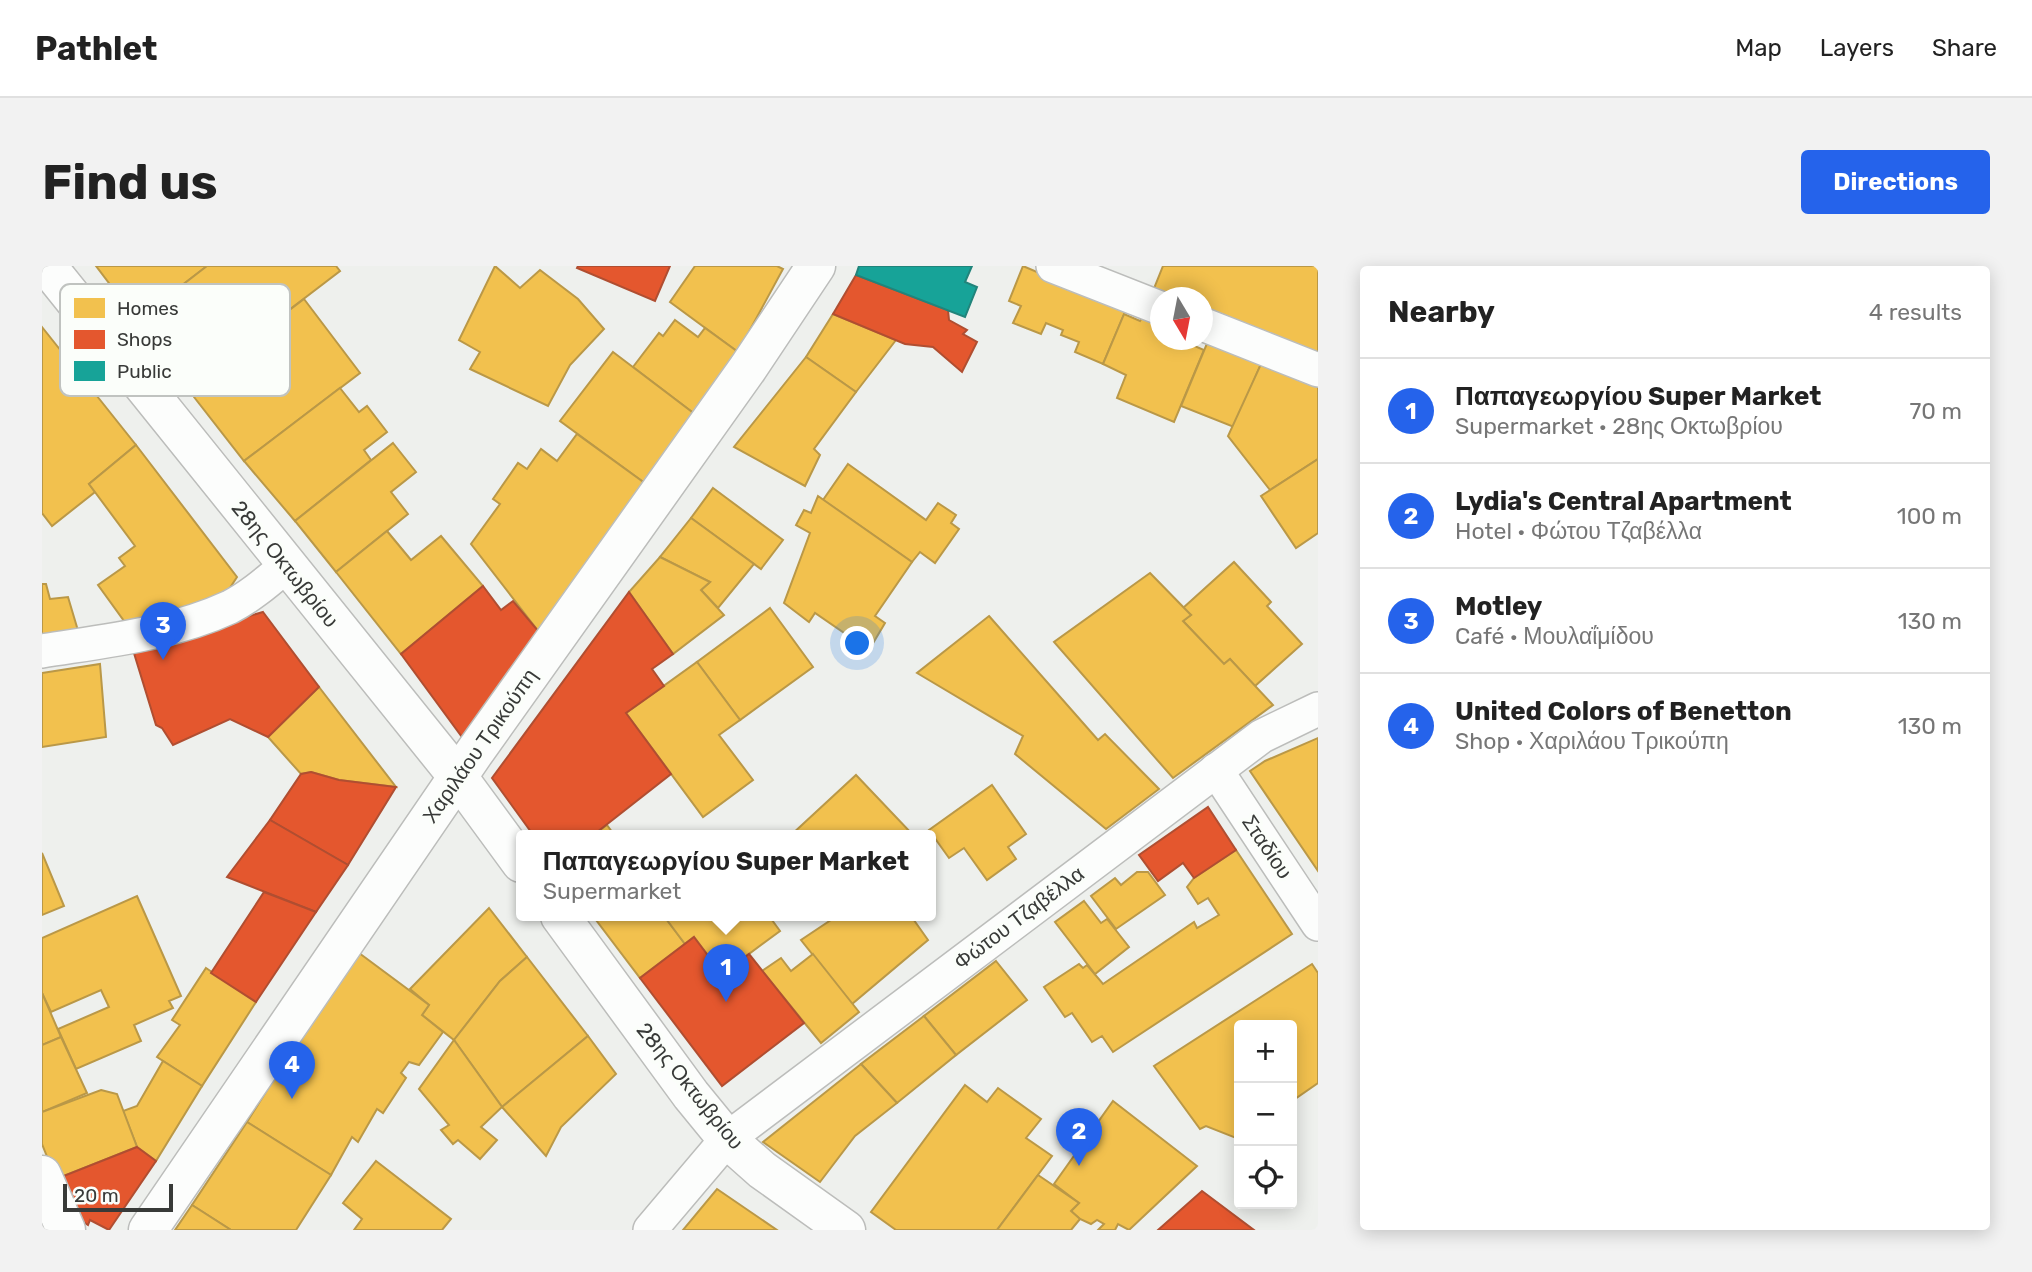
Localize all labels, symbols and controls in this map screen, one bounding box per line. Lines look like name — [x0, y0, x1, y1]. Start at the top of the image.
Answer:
text: Pathlet — [35, 29, 158, 68]
text: Map — [1735, 34, 1782, 62]
text: Layers — [1820, 34, 1894, 62]
text: Share — [1932, 34, 1997, 62]
button: Directions — [1801, 150, 1990, 214]
text: Find us — [42, 153, 218, 211]
legend — [60, 284, 290, 396]
north arrow — [1150, 287, 1213, 350]
text: Nearby — [1388, 294, 1495, 330]
text: Homes — [117, 297, 179, 320]
text: 4 results — [1869, 298, 1962, 326]
text: Shops — [117, 328, 172, 351]
text: Public — [117, 360, 172, 383]
text: Παπαγεωργίου Super Market — [1455, 381, 1821, 412]
text: 1 — [1405, 397, 1417, 425]
text: 70 m — [1910, 397, 1962, 425]
text: Supermarket · 28ης Οκτωβρίου — [1455, 412, 1783, 440]
text: Lydia's Central Apartment — [1455, 486, 1792, 517]
street label: 28ης Οκτωβρίου — [227, 495, 344, 632]
text: 2 — [1404, 502, 1418, 530]
text: 100 m — [1897, 502, 1962, 530]
text: Hotel · Φώτου Τζαβέλλα — [1455, 517, 1702, 545]
text: Motley — [1455, 591, 1542, 622]
pin: 3 — [140, 602, 186, 660]
text: 3 — [1403, 607, 1419, 635]
text: 130 m — [1898, 607, 1962, 635]
text: Café · Μουλαΐμίδου — [1455, 622, 1654, 650]
your location — [840, 626, 874, 660]
street label: Χαριλάου Τρικούπη — [417, 664, 542, 828]
text: United Colors of Benetton — [1455, 696, 1792, 727]
text: 4 — [1403, 712, 1419, 740]
text: 130 m — [1898, 712, 1962, 740]
text: Shop · Χαριλάου Τρικούπη — [1455, 727, 1729, 755]
street label: Σταδίου — [1237, 810, 1298, 883]
popup — [516, 830, 936, 921]
text: Παπαγεωργίου Super Market — [543, 846, 909, 877]
street label: Φώτου Τζαβέλλα — [949, 861, 1089, 975]
text: Supermarket — [543, 877, 681, 905]
pin: 1 — [703, 944, 749, 1002]
street label: 28ης Οκτωβρίου — [632, 1017, 749, 1154]
map controls — [1234, 1020, 1297, 1209]
button: + — [1234, 1020, 1297, 1083]
pin: 4 — [269, 1041, 315, 1099]
button: − — [1234, 1083, 1297, 1146]
pin: 2 — [1056, 1108, 1102, 1166]
button: locate — [1234, 1146, 1297, 1209]
scale bar — [63, 1181, 173, 1213]
text: 20 m — [74, 1184, 119, 1207]

